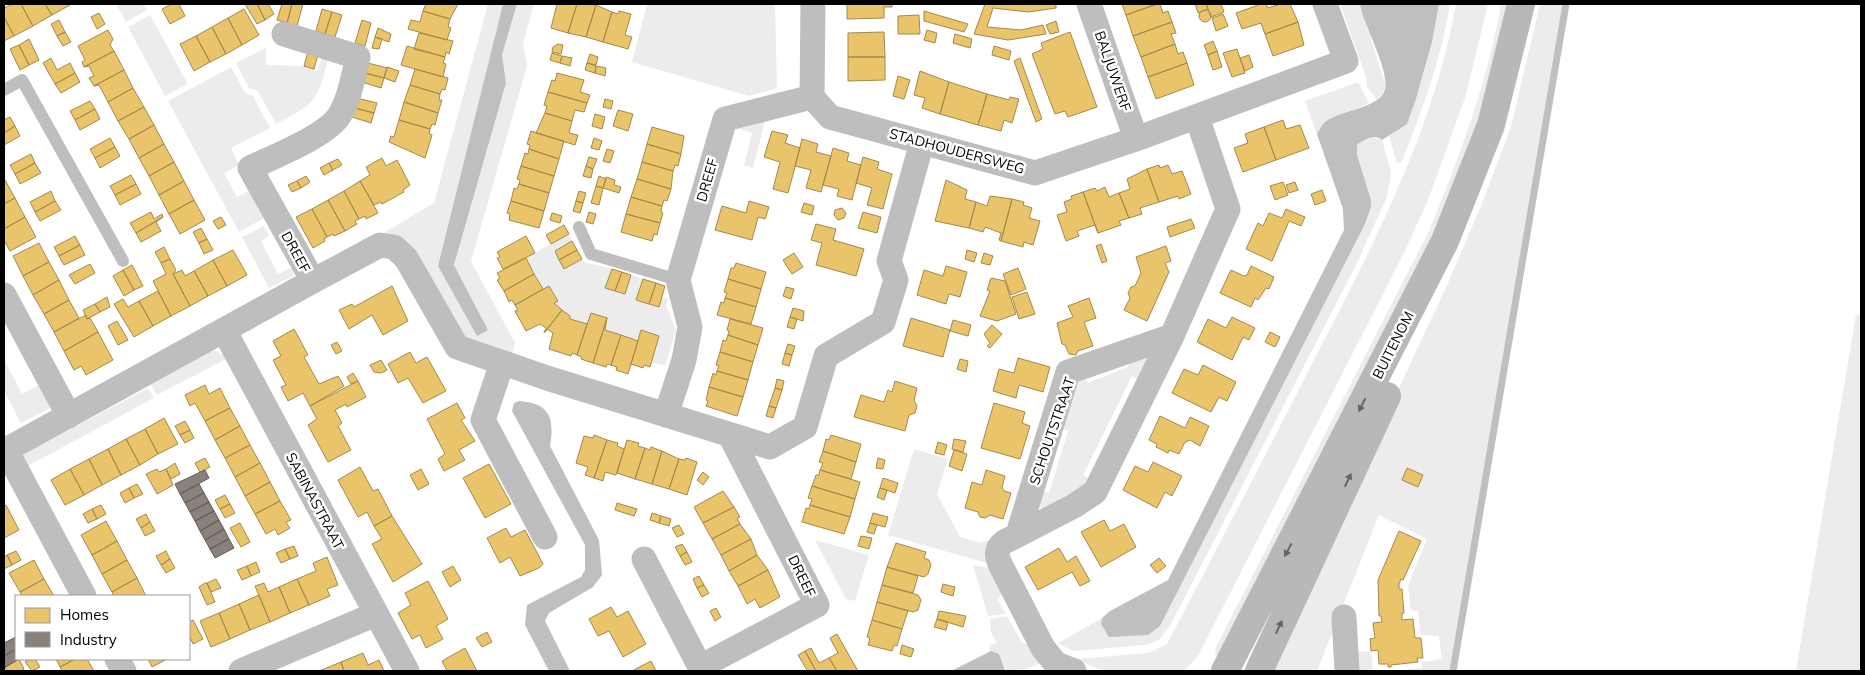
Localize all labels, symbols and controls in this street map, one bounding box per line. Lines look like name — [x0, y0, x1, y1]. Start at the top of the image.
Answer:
street label: BALJUWERF — [1091, 28, 1135, 114]
street label: STADHOUDERSWEG — [887, 124, 1027, 178]
street label: DREEF — [692, 156, 722, 204]
street label: DREEF — [277, 228, 315, 276]
street label: BUITENOM — [1368, 308, 1418, 382]
street label: SCHOUTSTRAAT — [1025, 374, 1079, 487]
one-way arrow — [1358, 398, 1366, 412]
street label: SABINASTRAAT — [282, 449, 348, 553]
one-way arrow — [1345, 473, 1353, 487]
one-way arrow — [1284, 543, 1292, 557]
street label: DREEF — [784, 552, 820, 600]
legend — [15, 595, 190, 660]
text: Homes — [60, 605, 109, 624]
one-way arrow — [1276, 620, 1284, 634]
text: Industry — [60, 630, 117, 649]

